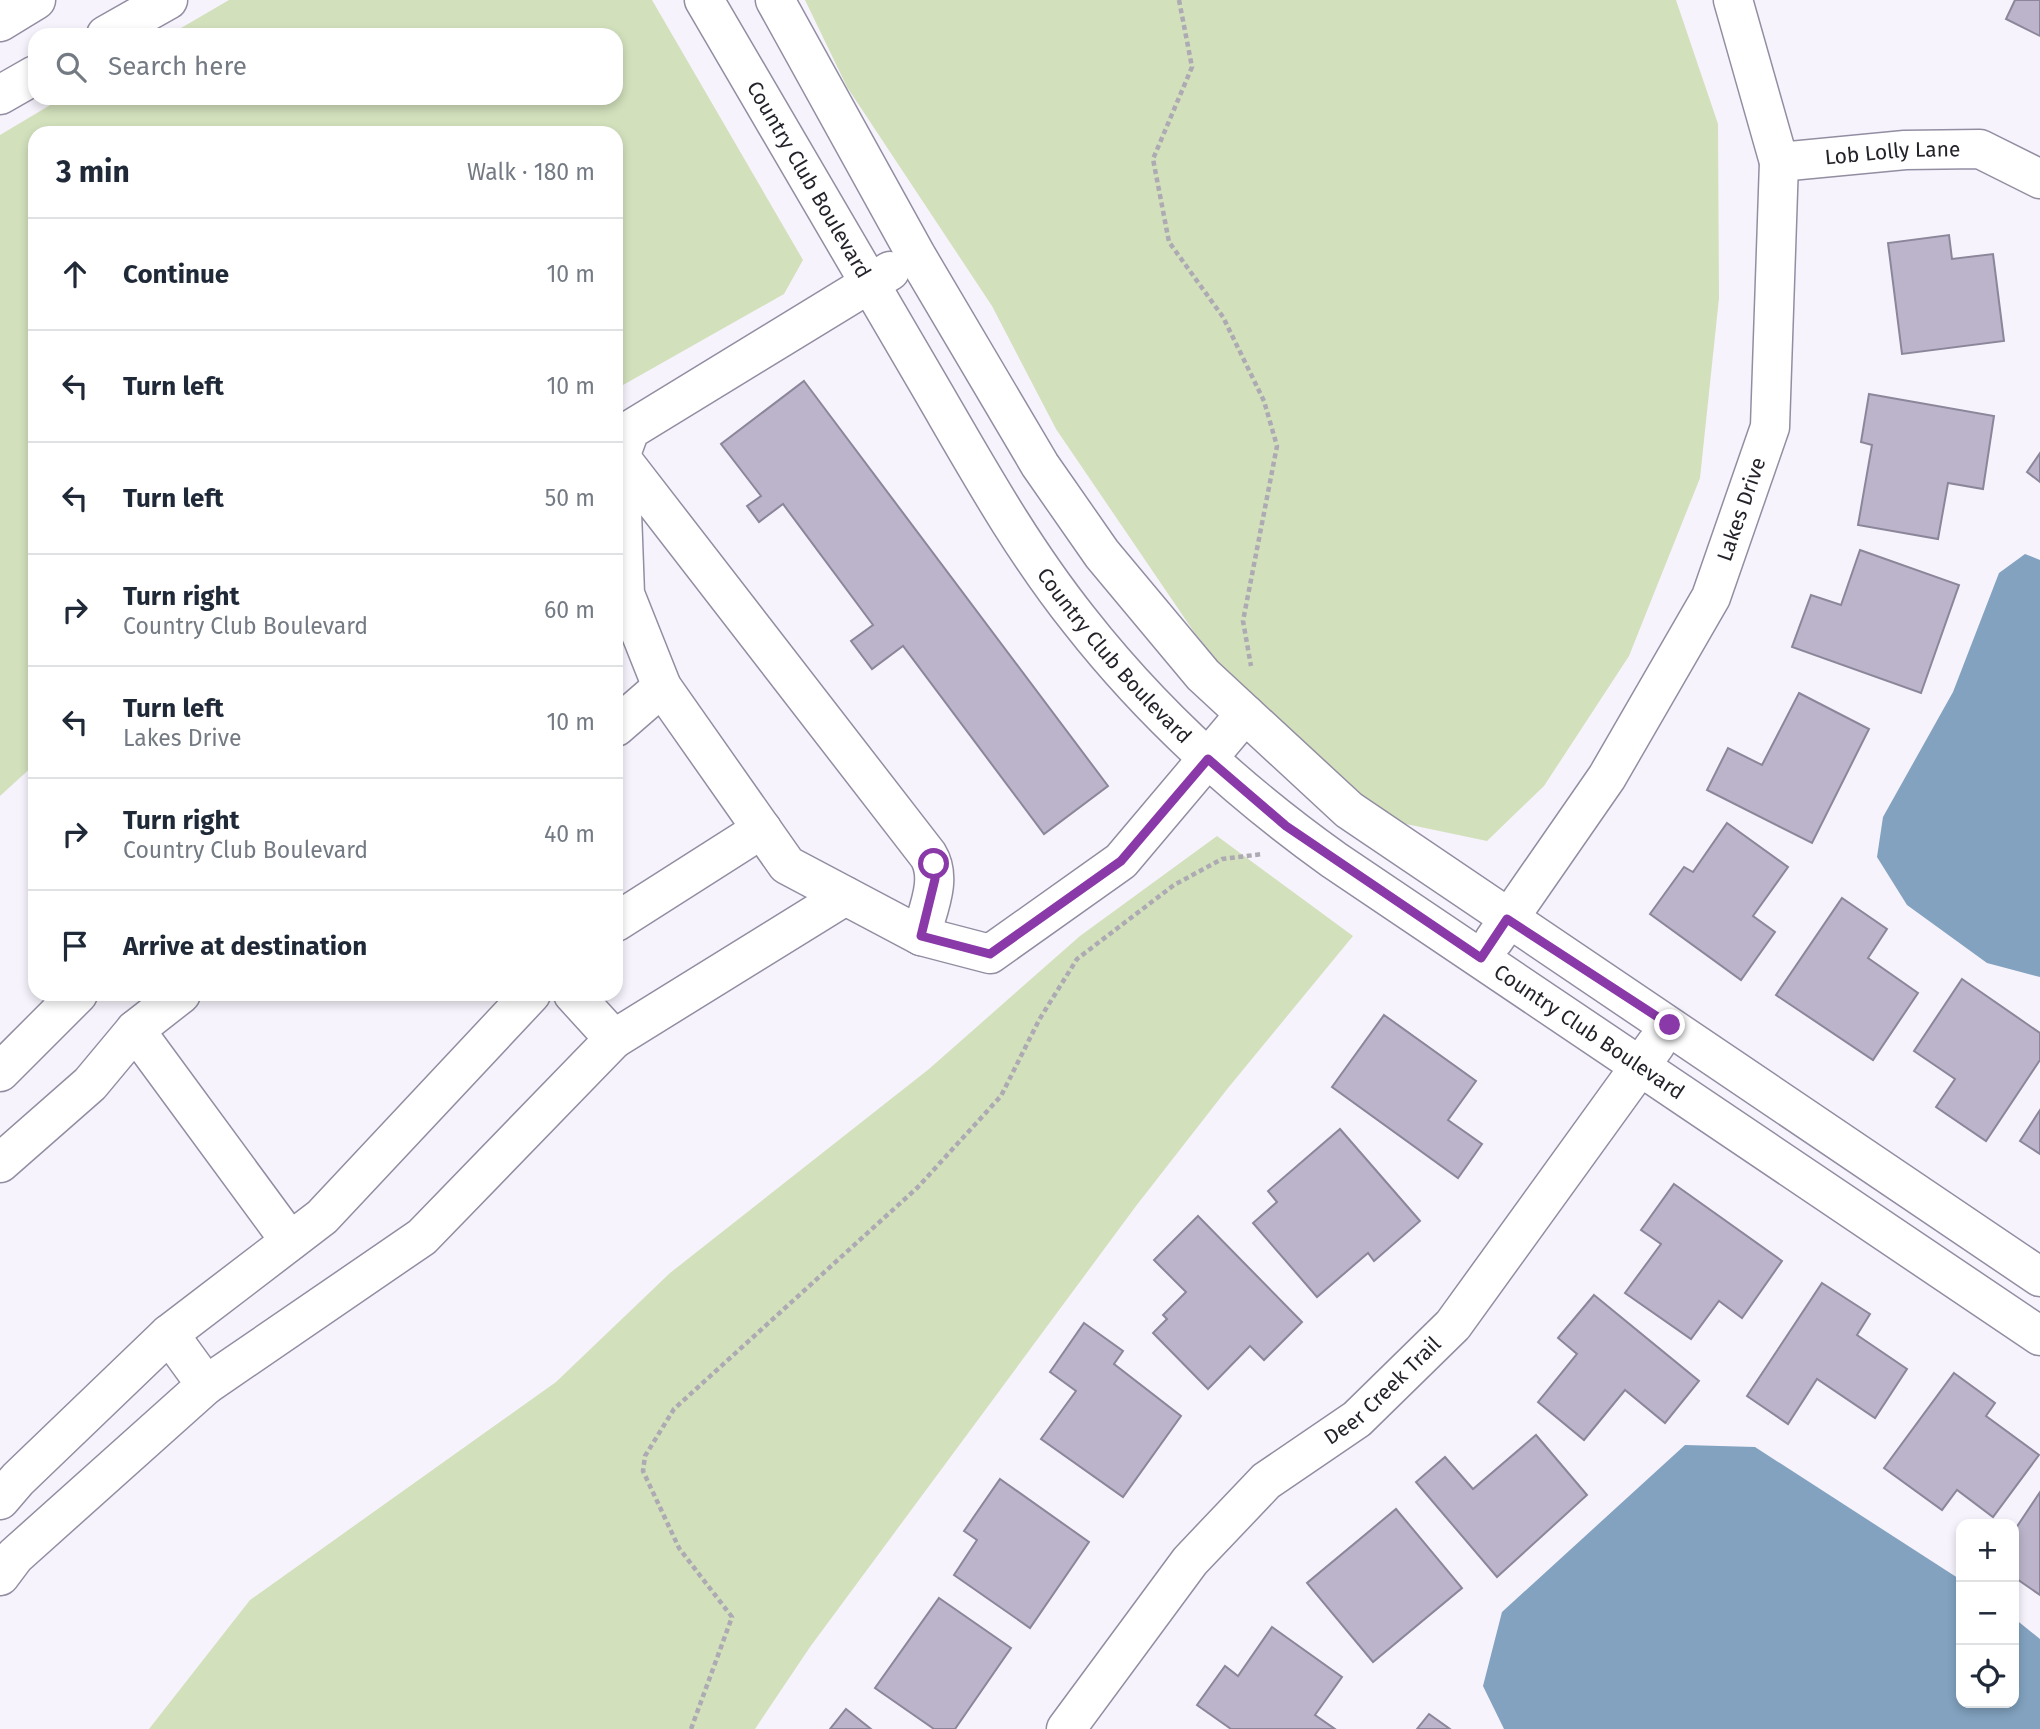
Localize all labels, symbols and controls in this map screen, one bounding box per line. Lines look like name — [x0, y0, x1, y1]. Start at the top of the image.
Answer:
search box — [28, 28, 623, 105]
icon: search — [52, 48, 90, 86]
text: Search here — [108, 51, 247, 82]
street label: Country Club Boulevard — [741, 76, 877, 283]
street label: Lob Lolly Lane — [1824, 136, 1961, 171]
text: 3 min — [56, 154, 130, 190]
text: Walk · 180 m — [467, 158, 595, 186]
icon: ahead — [56, 255, 94, 293]
text: Continue — [123, 259, 229, 290]
text: 10 m — [546, 260, 595, 288]
icon: left — [56, 367, 94, 405]
text: Turn left — [123, 371, 224, 402]
text: 10 m — [546, 372, 595, 400]
street label: Lakes Drive — [1711, 454, 1771, 565]
icon: left — [56, 479, 94, 517]
text: Turn left — [123, 483, 224, 514]
text: 50 m — [545, 484, 595, 512]
street label: Country Club Boulevard — [1031, 563, 1197, 749]
text: Turn right — [123, 581, 240, 612]
icon: right — [56, 591, 94, 629]
text: 60 m — [544, 596, 595, 624]
text: Country Club Boulevard — [123, 612, 368, 640]
text: Turn left — [123, 693, 224, 724]
icon: left — [56, 703, 94, 741]
text: 10 m — [546, 708, 595, 736]
text: Lakes Drive — [123, 724, 242, 752]
text: Turn right — [123, 805, 240, 836]
icon: right — [56, 815, 94, 853]
text: 40 m — [544, 820, 595, 848]
text: Country Club Boulevard — [123, 836, 368, 864]
route start — [918, 848, 949, 879]
icon: arrive — [56, 927, 94, 965]
text: Arrive at destination — [123, 931, 367, 962]
street label: Country Club Boulevard — [1489, 959, 1689, 1105]
route end — [1654, 1009, 1685, 1040]
street label: Deer Creek Trail — [1319, 1331, 1446, 1451]
map controls — [1956, 1519, 2019, 1708]
button: + — [1956, 1519, 2019, 1582]
button: − — [1956, 1582, 2019, 1645]
button: locate — [1956, 1645, 2019, 1708]

